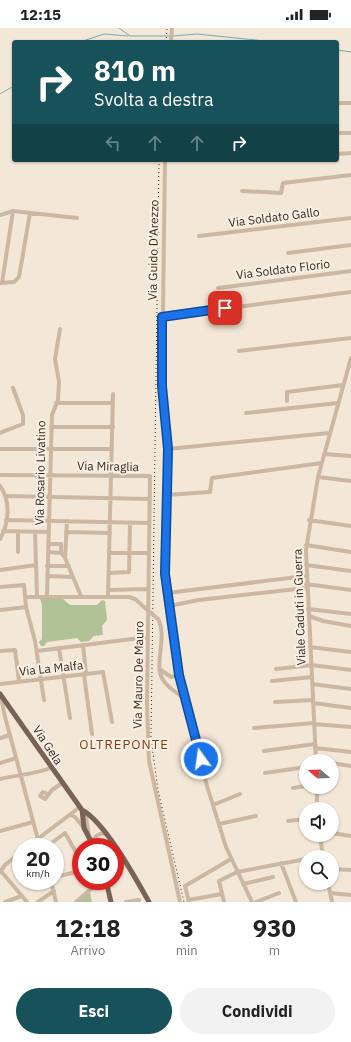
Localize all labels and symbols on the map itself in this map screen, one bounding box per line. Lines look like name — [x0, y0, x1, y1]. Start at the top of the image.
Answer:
street label: Via Guido D'Arezzo — [145, 199, 161, 301]
street label: Via Soldato Gallo — [228, 204, 321, 230]
street label: Via Soldato Florio — [235, 256, 331, 282]
pin — [208, 291, 242, 325]
street label: Via Rosario Livatino — [32, 420, 48, 526]
street label: Via Miraglia — [77, 458, 140, 474]
street label: Viale Caduti in Guerra — [289, 548, 309, 666]
street label: Via Mauro De Mauro — [130, 621, 146, 729]
street label: Via La Malfa — [18, 657, 84, 679]
street label: Via Gela — [30, 722, 67, 768]
district label: OLTREPONTE — [79, 736, 169, 753]
position arrow — [180, 738, 222, 780]
north arrow — [299, 754, 339, 794]
speed limit sign: 30 — [72, 838, 124, 890]

